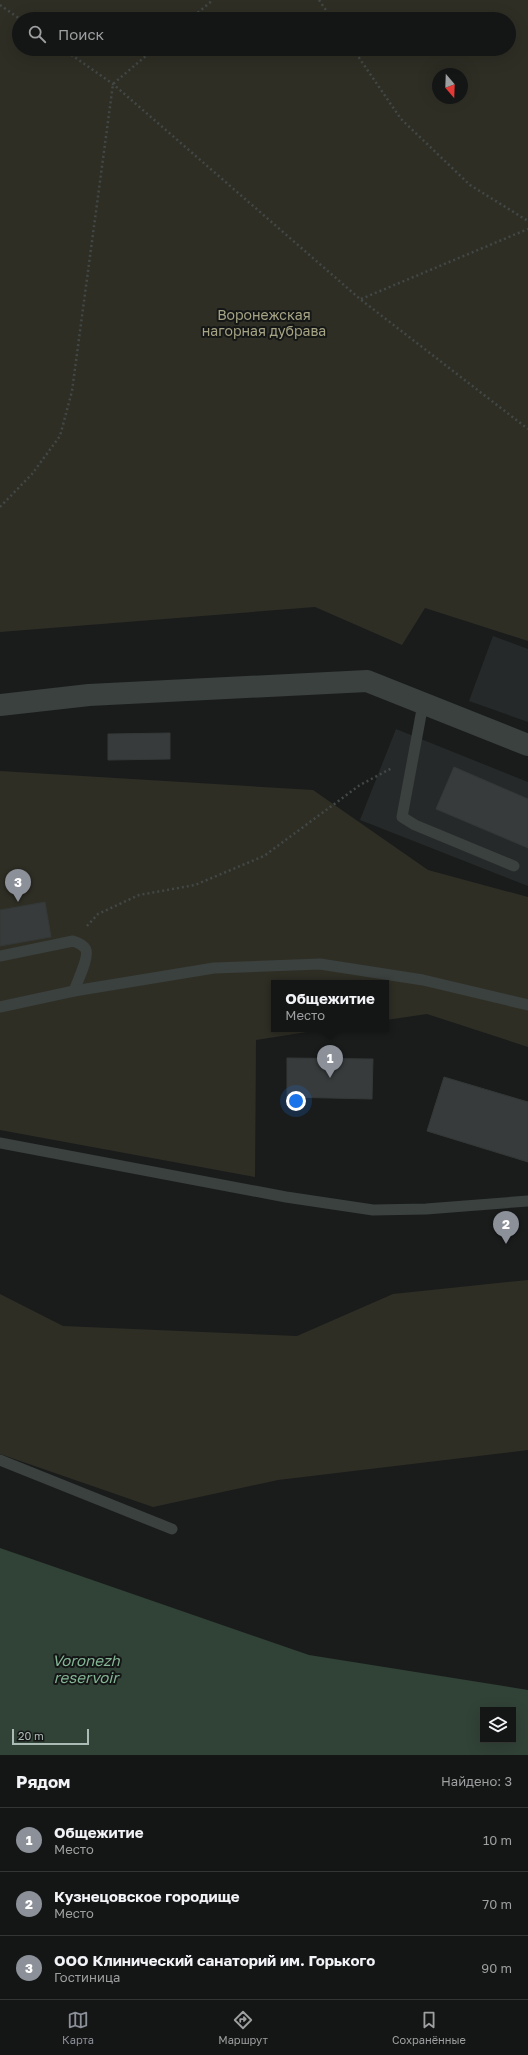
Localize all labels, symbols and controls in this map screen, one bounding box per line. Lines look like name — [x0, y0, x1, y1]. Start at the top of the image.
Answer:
search box — [12, 12, 516, 56]
icon: search — [26, 23, 48, 45]
text: Поиск — [58, 25, 104, 43]
north arrow — [432, 68, 468, 104]
park label: Воронежская нагорная дубрава — [202, 306, 326, 339]
pin: 3 — [5, 869, 31, 902]
popup — [271, 980, 389, 1032]
text: Общежитие — [285, 989, 375, 1007]
text: Место — [285, 1007, 325, 1023]
pin: 1 — [317, 1045, 343, 1078]
your location — [286, 1091, 306, 1111]
pin: 2 — [493, 1211, 519, 1244]
water label: Voronezh reservoir — [52, 1651, 121, 1686]
map controls — [480, 1707, 516, 1743]
button: layers — [480, 1707, 516, 1743]
scale bar — [12, 1727, 89, 1746]
text: 20 m — [18, 1729, 44, 1742]
text: Рядом — [16, 1771, 70, 1792]
text: Найдено: 3 — [441, 1773, 512, 1789]
text: Общежитие — [54, 1823, 144, 1841]
text: 1 — [26, 1832, 32, 1848]
text: 10 m — [483, 1832, 512, 1848]
text: Место — [54, 1841, 94, 1857]
text: Кузнецовское городище — [54, 1887, 240, 1905]
text: 2 — [25, 1896, 33, 1912]
text: 70 m — [482, 1896, 512, 1912]
text: Место — [54, 1905, 94, 1921]
text: ООО Клинический санаторий им. Горького — [54, 1951, 375, 1969]
text: 3 — [25, 1960, 33, 1976]
text: 90 m — [481, 1960, 512, 1976]
text: Гостиница — [54, 1969, 120, 1985]
tab: Карта — [62, 2009, 94, 2046]
tab: Маршрут — [218, 2009, 268, 2046]
tab: Сохранённые — [392, 2009, 466, 2046]

